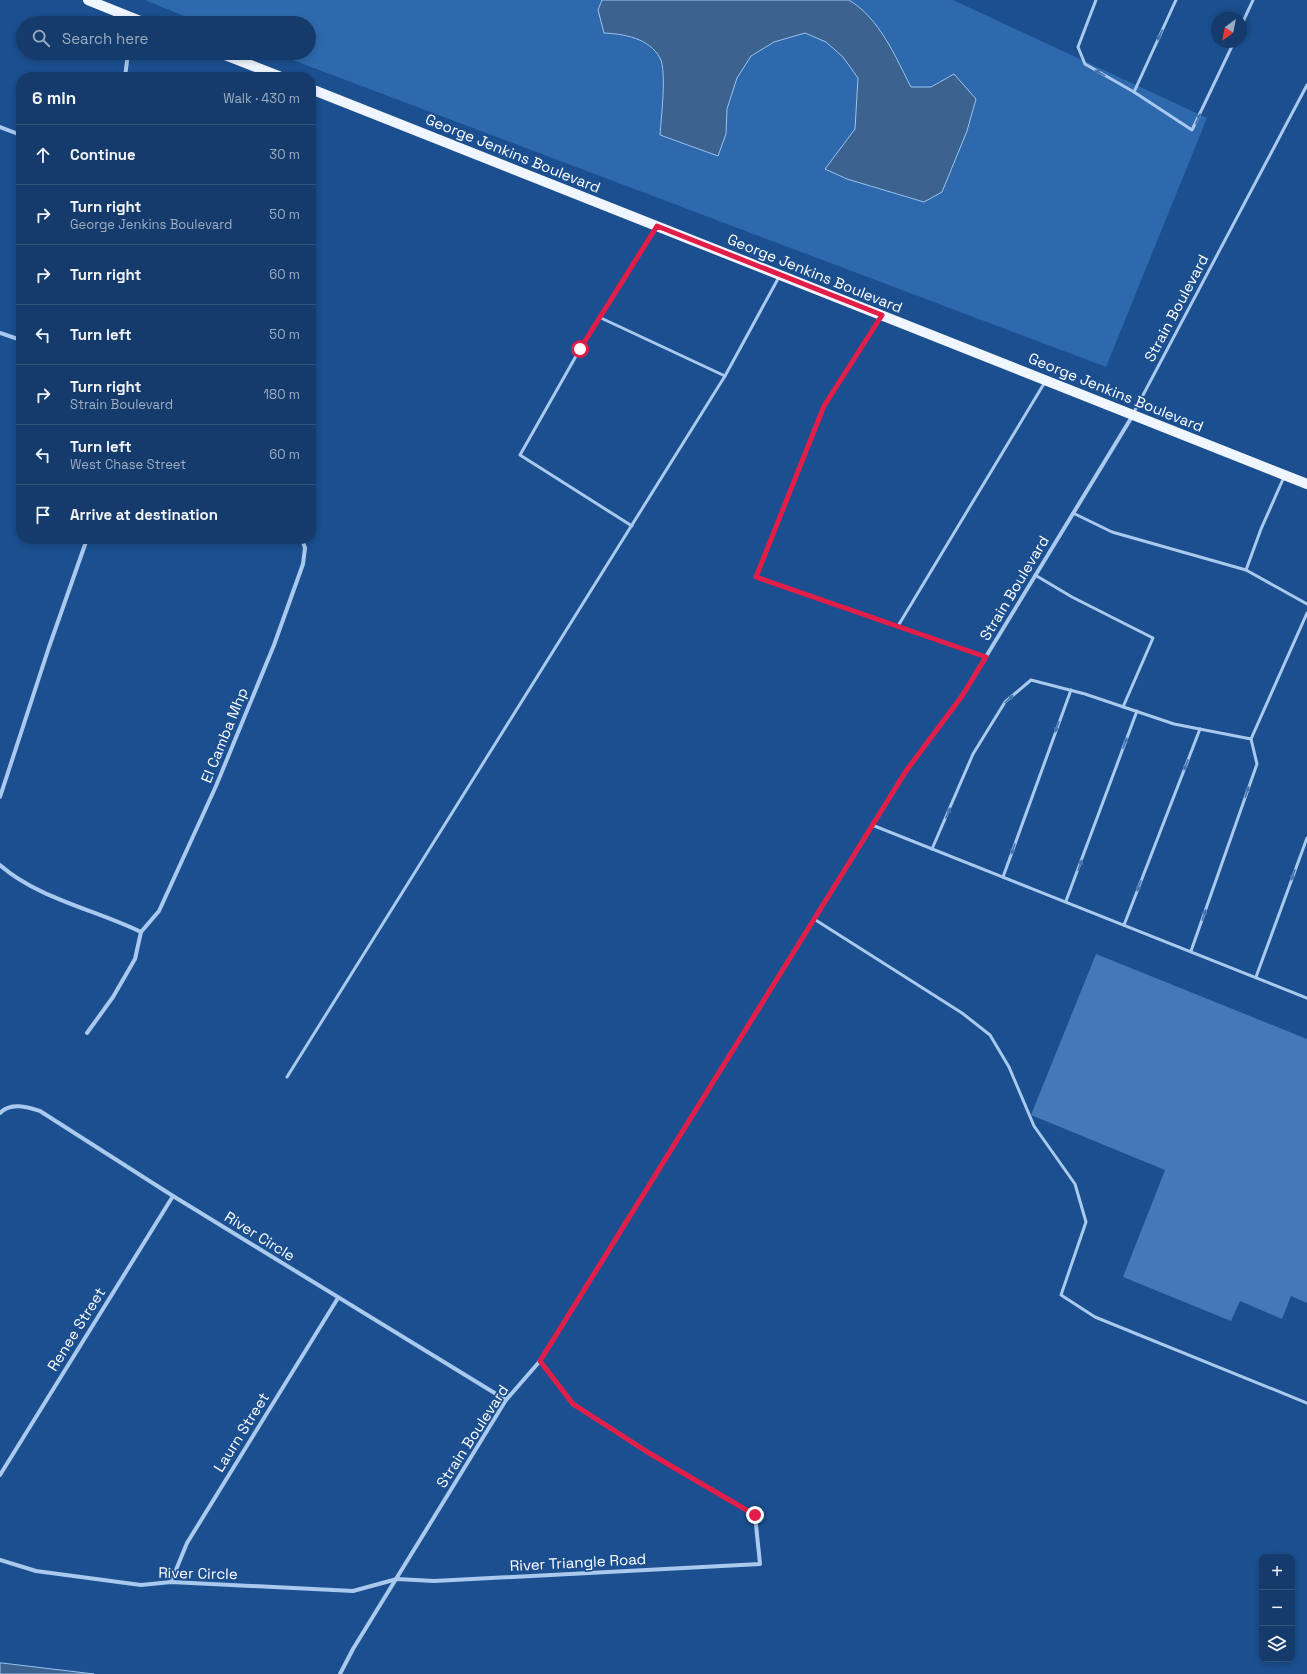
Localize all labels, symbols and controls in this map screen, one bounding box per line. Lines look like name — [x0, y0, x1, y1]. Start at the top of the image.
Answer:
north arrow — [1211, 12, 1247, 48]
search box — [16, 16, 316, 60]
icon: search — [30, 27, 52, 49]
text: Search here — [62, 29, 148, 48]
one-way arrow — [1157, 30, 1163, 41]
one-way arrow — [1094, 69, 1106, 76]
text: 6 min — [32, 87, 76, 109]
text: Walk · 430 m — [223, 90, 300, 107]
street label: George Jenkins Boulevard — [423, 109, 603, 197]
one-way arrow — [1195, 113, 1201, 124]
icon: ahead — [32, 144, 54, 166]
text: Continue — [70, 145, 136, 164]
text: 30 m — [269, 146, 300, 163]
text: Turn right — [70, 197, 141, 216]
icon: right — [32, 204, 54, 226]
text: 50 m — [269, 206, 300, 223]
text: George Jenkins Boulevard — [70, 216, 232, 233]
street label: George Jenkins Boulevard — [725, 229, 905, 317]
street label: Strain Boulevard — [1140, 251, 1212, 365]
icon: right — [32, 264, 54, 286]
text: Turn right — [70, 265, 141, 284]
text: 60 m — [269, 266, 300, 283]
icon: left — [32, 324, 54, 346]
text: Turn left — [70, 325, 132, 344]
text: 50 m — [269, 326, 300, 343]
route start — [571, 340, 589, 358]
street label: George Jenkins Boulevard — [1026, 348, 1206, 436]
text: Turn right — [70, 377, 141, 396]
icon: right — [32, 384, 54, 406]
text: 180 m — [264, 386, 300, 403]
text: Strain Boulevard — [70, 396, 173, 413]
text: Turn left — [70, 437, 132, 456]
icon: left — [32, 444, 54, 466]
text: 60 m — [269, 446, 300, 463]
text: West Chase Street — [70, 456, 186, 473]
icon: arrive — [32, 504, 54, 526]
text: Arrive at destination — [70, 505, 218, 524]
street label: Strain Boulevard — [975, 532, 1053, 644]
street label: El Camba Mhp — [196, 685, 252, 785]
one-way arrow — [1004, 694, 1014, 704]
one-way arrow — [1054, 722, 1060, 734]
one-way arrow — [1122, 737, 1128, 749]
one-way arrow — [1183, 760, 1189, 772]
one-way arrow — [1245, 785, 1251, 797]
one-way arrow — [945, 806, 951, 818]
one-way arrow — [1010, 844, 1016, 856]
one-way arrow — [1077, 858, 1083, 870]
one-way arrow — [1290, 869, 1296, 881]
one-way arrow — [1136, 881, 1142, 893]
one-way arrow — [1202, 908, 1208, 920]
street label: River Circle — [221, 1207, 299, 1265]
street label: Renee Street — [43, 1284, 109, 1374]
street label: Strain Boulevard — [432, 1381, 512, 1491]
street label: Laurn Street — [209, 1389, 273, 1475]
route end — [746, 1506, 764, 1524]
street label: River Triangle Road — [509, 1549, 647, 1575]
map controls — [1259, 1554, 1295, 1662]
button: + — [1259, 1554, 1295, 1590]
street label: River Circle — [158, 1563, 238, 1583]
button: − — [1259, 1590, 1295, 1626]
button: layers — [1259, 1626, 1295, 1662]

